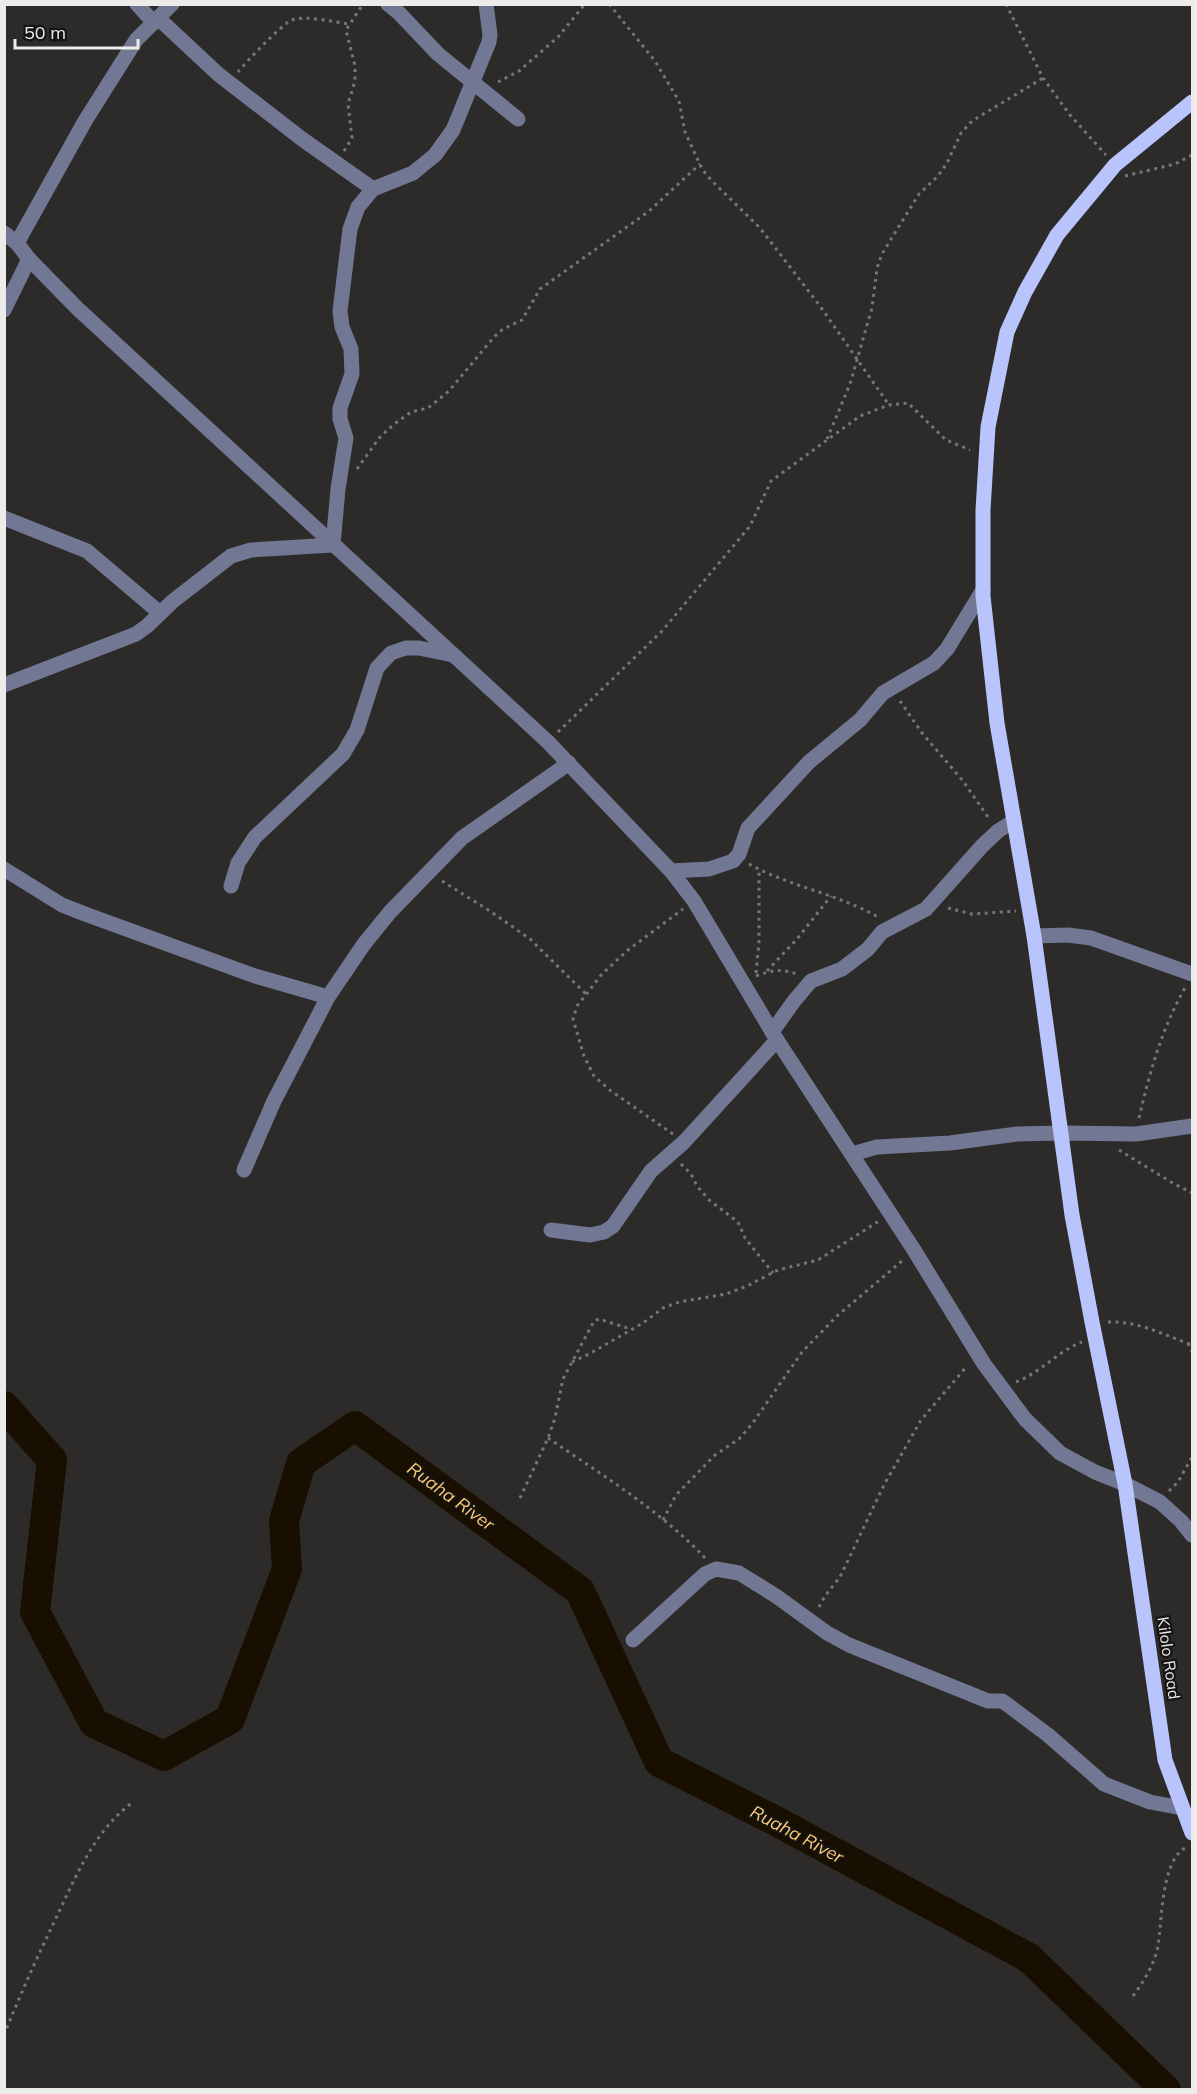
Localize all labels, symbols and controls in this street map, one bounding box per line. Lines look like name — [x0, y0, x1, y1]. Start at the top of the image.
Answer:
scale bar — [15, 12, 138, 50]
text: 50 m — [24, 21, 66, 44]
water label: Ruaha River — [403, 1457, 500, 1536]
street label: Kilolo Road — [1153, 1615, 1185, 1701]
water label: Ruaha River — [746, 1800, 849, 1869]

